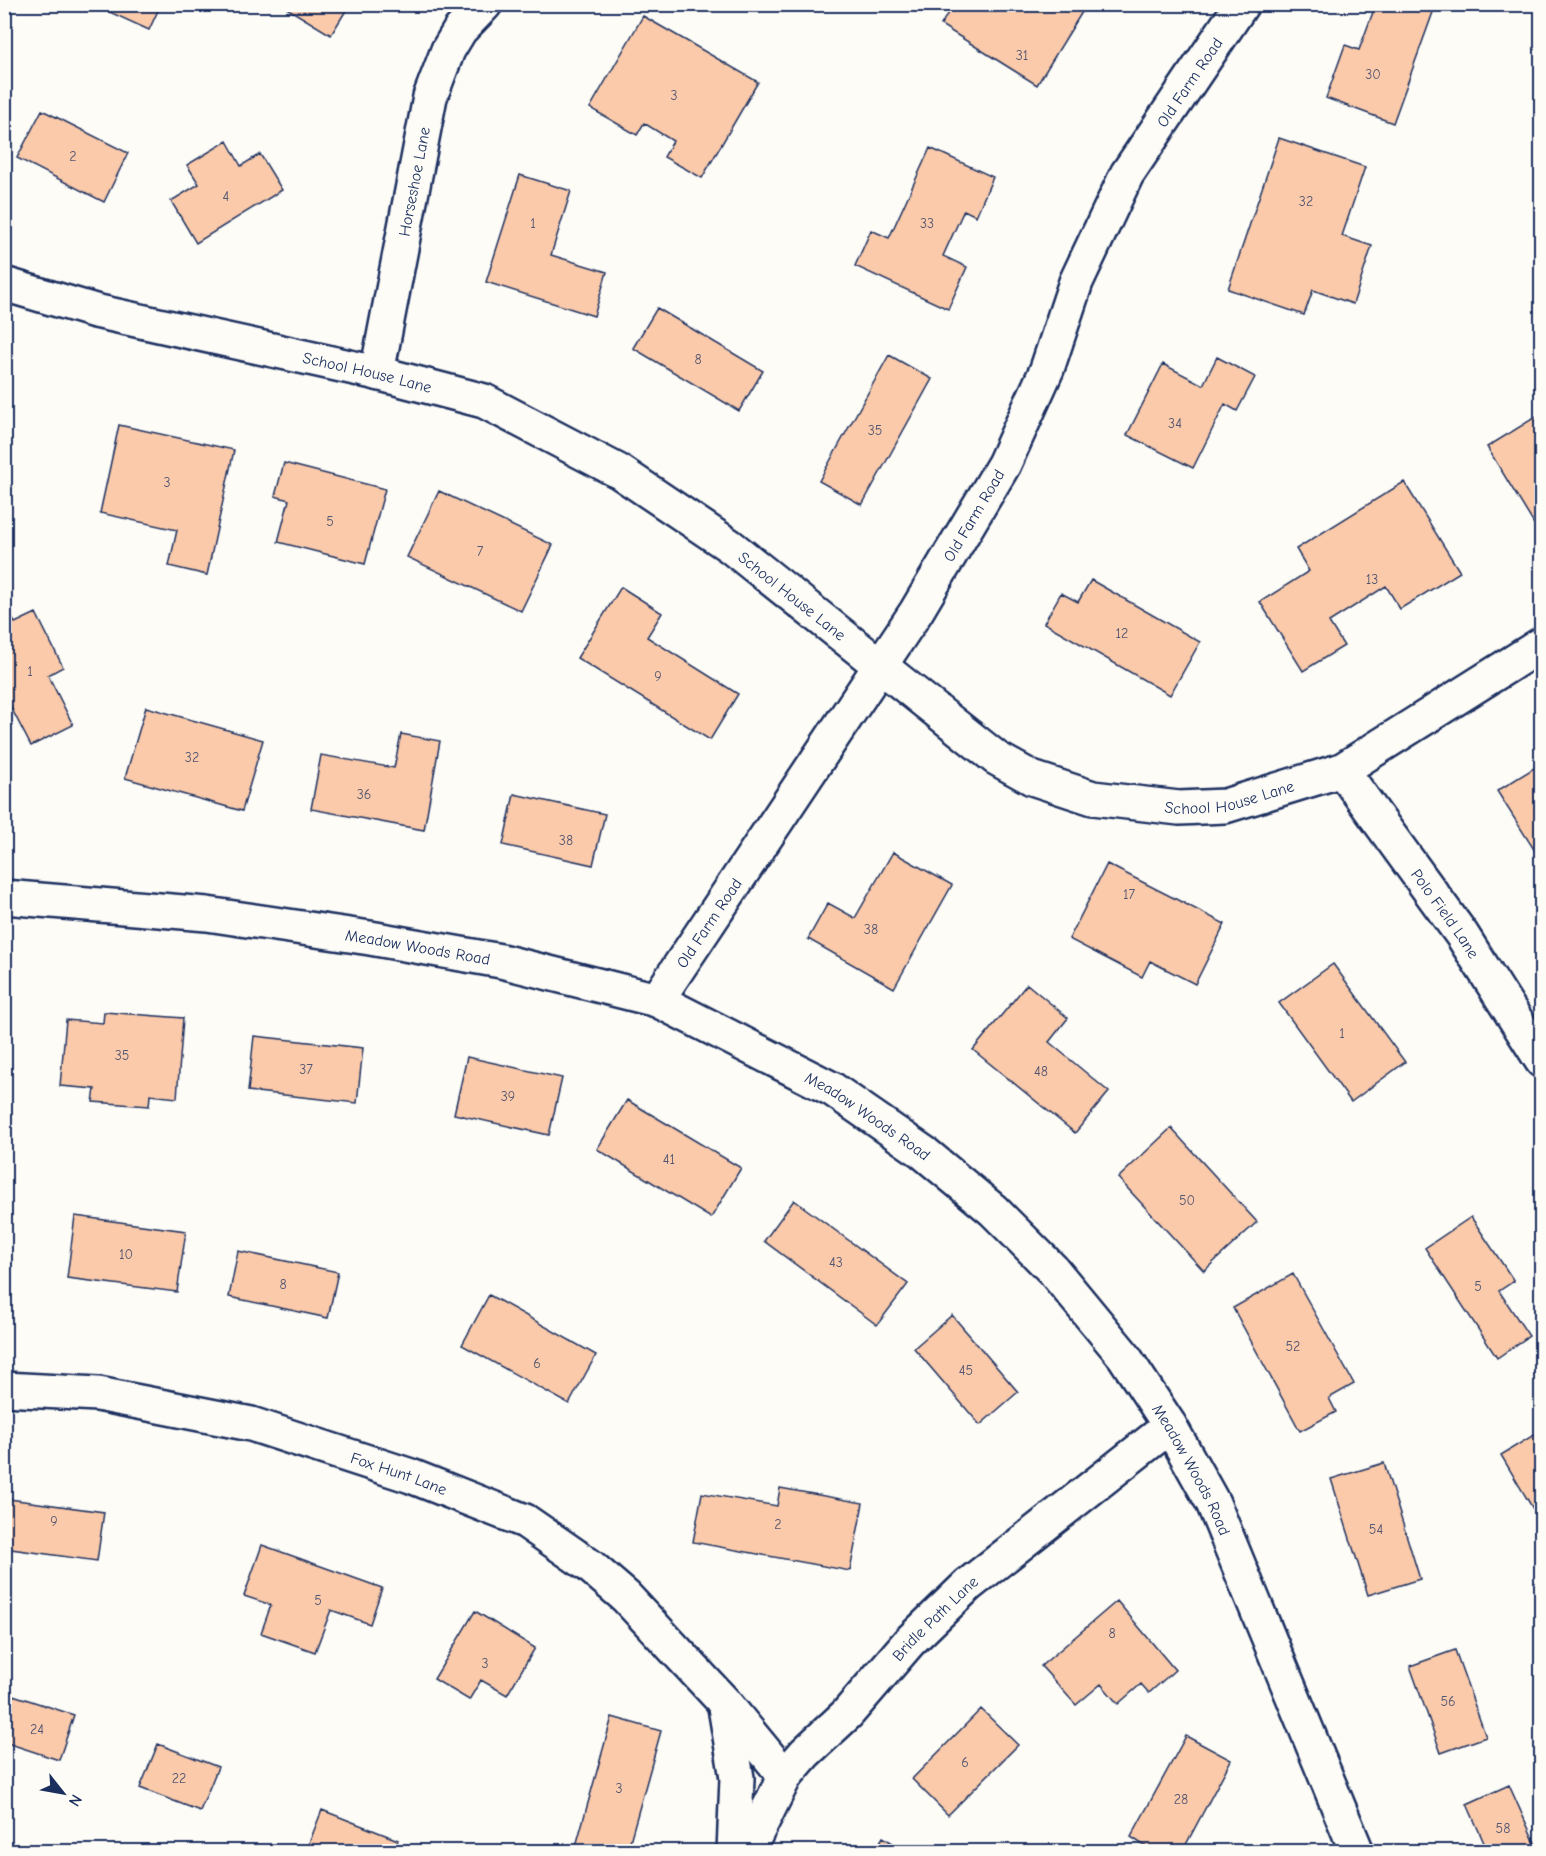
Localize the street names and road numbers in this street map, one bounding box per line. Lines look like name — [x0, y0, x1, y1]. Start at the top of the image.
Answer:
street label: Old Farm Road — [1153, 35, 1226, 131]
street label: Horseshoe Lane — [395, 125, 434, 238]
street label: School House Lane — [301, 349, 434, 397]
street label: Old Farm Road — [940, 467, 1009, 565]
street label: School House Lane — [734, 548, 849, 645]
street label: School House Lane — [1164, 777, 1296, 818]
street label: Polo Field Lane — [1407, 866, 1482, 962]
street label: Old Farm Road — [673, 875, 746, 971]
street label: Meadow Woods Road — [344, 926, 491, 969]
street label: Meadow Woods Road — [802, 1069, 934, 1164]
street label: Meadow Woods Road — [1148, 1401, 1233, 1538]
street label: Fox Hunt Lane — [348, 1449, 449, 1499]
street label: Bridle Path Lane — [889, 1573, 982, 1665]

